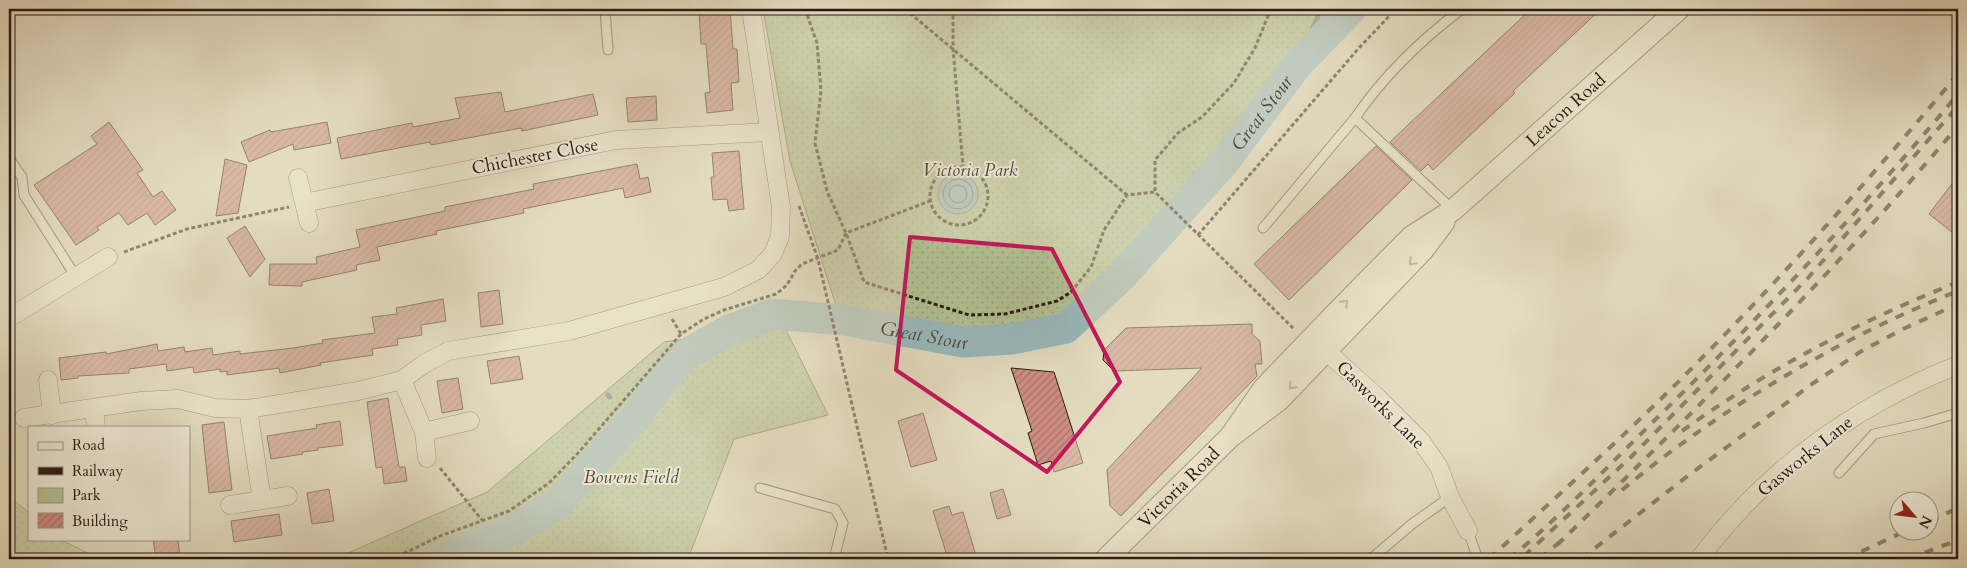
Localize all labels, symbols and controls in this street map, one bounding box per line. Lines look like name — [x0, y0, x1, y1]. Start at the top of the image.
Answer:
street label: Leacon Road — [1520, 68, 1612, 153]
water label: Great Stour — [1225, 69, 1299, 156]
street label: Chichester Close — [470, 132, 601, 181]
park label: Victoria Park — [922, 158, 1018, 183]
one-way arrow — [1409, 256, 1418, 265]
one-way arrow — [1339, 300, 1348, 309]
water label: Great Stour — [878, 315, 969, 356]
street label: Gasworks Lane — [1331, 355, 1431, 455]
one-way arrow — [1289, 381, 1298, 390]
street label: Gasworks Lane — [1752, 410, 1858, 503]
legend — [28, 426, 190, 540]
text: Road — [72, 435, 105, 455]
street label: Victoria Road — [1133, 442, 1226, 534]
text: Railway — [72, 461, 123, 481]
park label: Bowens Field — [583, 465, 680, 490]
text: Park — [72, 485, 101, 505]
north arrow — [1890, 490, 1940, 540]
text: Building — [72, 511, 128, 531]
text: N — [1914, 512, 1936, 532]

